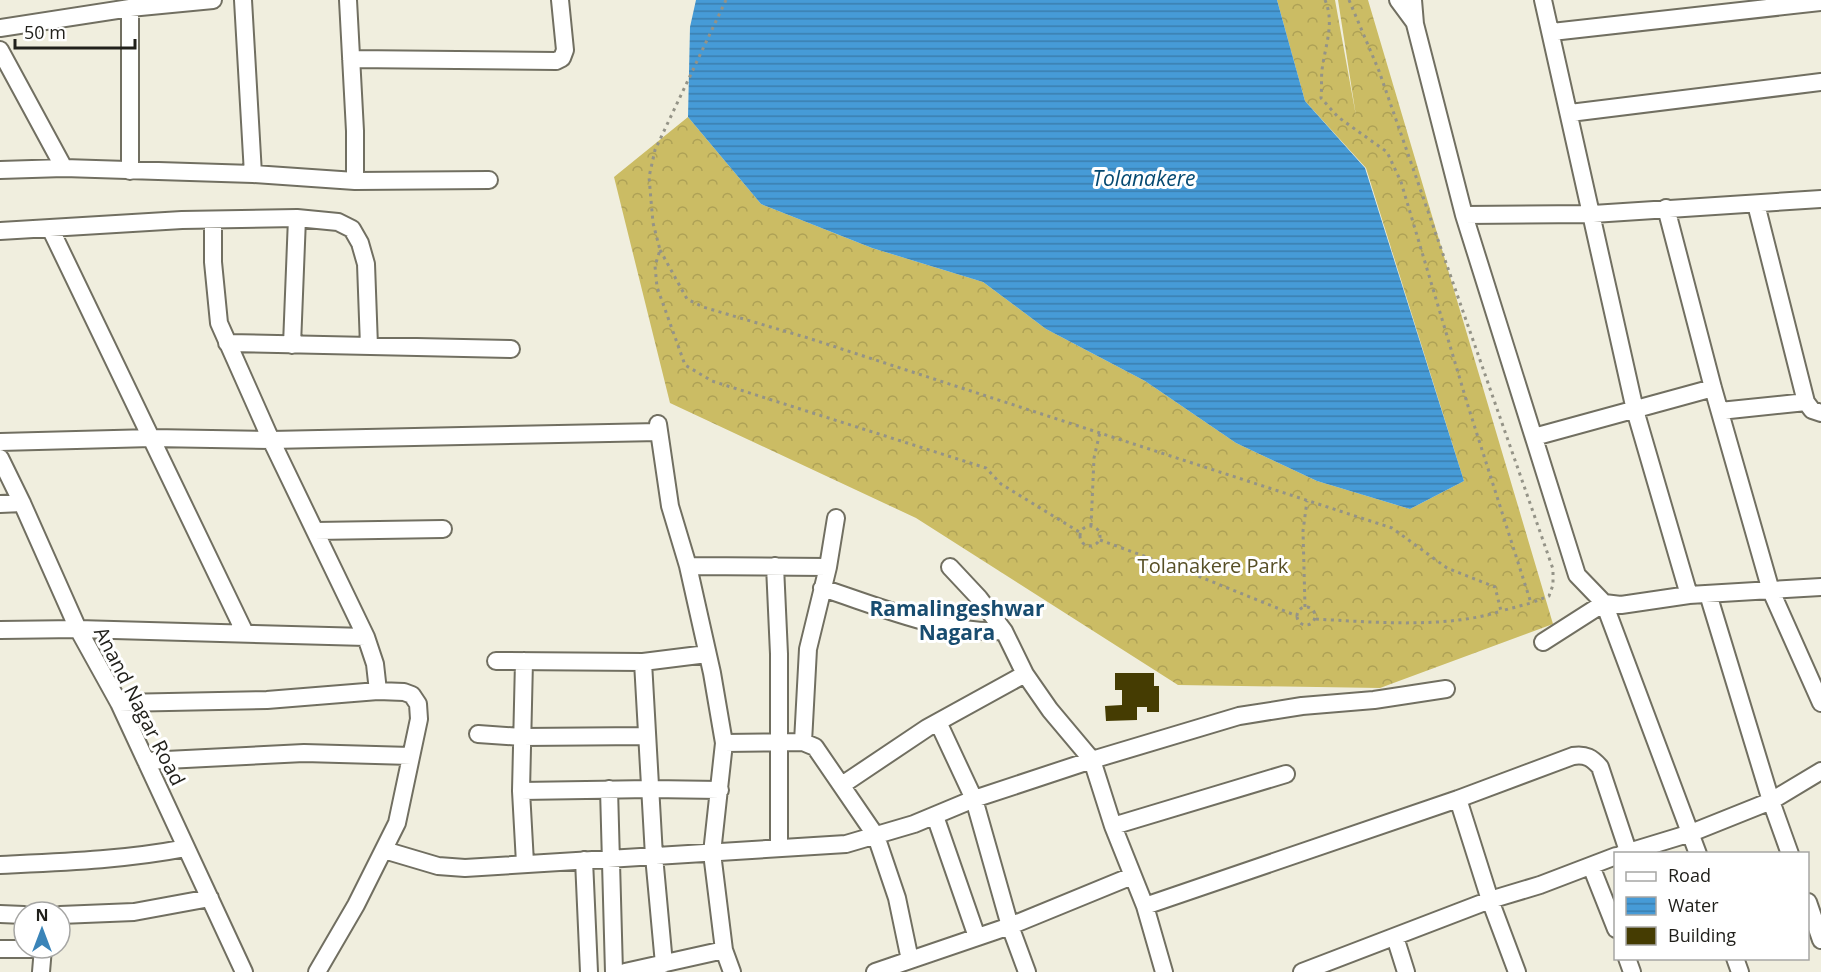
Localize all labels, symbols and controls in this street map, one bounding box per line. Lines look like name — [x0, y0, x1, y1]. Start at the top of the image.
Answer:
scale bar — [15, 12, 135, 50]
text: 50 m — [24, 20, 66, 44]
water label: Tolanakere — [1093, 164, 1195, 192]
park label: Tolanakere Park — [1138, 552, 1289, 579]
district label: Ramalingeshwar Nagara — [869, 594, 1045, 646]
street label: Anand Nagar Road — [88, 622, 192, 790]
legend — [1614, 852, 1809, 960]
text: Road — [1668, 863, 1711, 887]
text: Water — [1668, 893, 1719, 917]
north arrow — [12, 900, 72, 960]
text: N — [35, 904, 49, 926]
text: Building — [1668, 923, 1736, 947]

